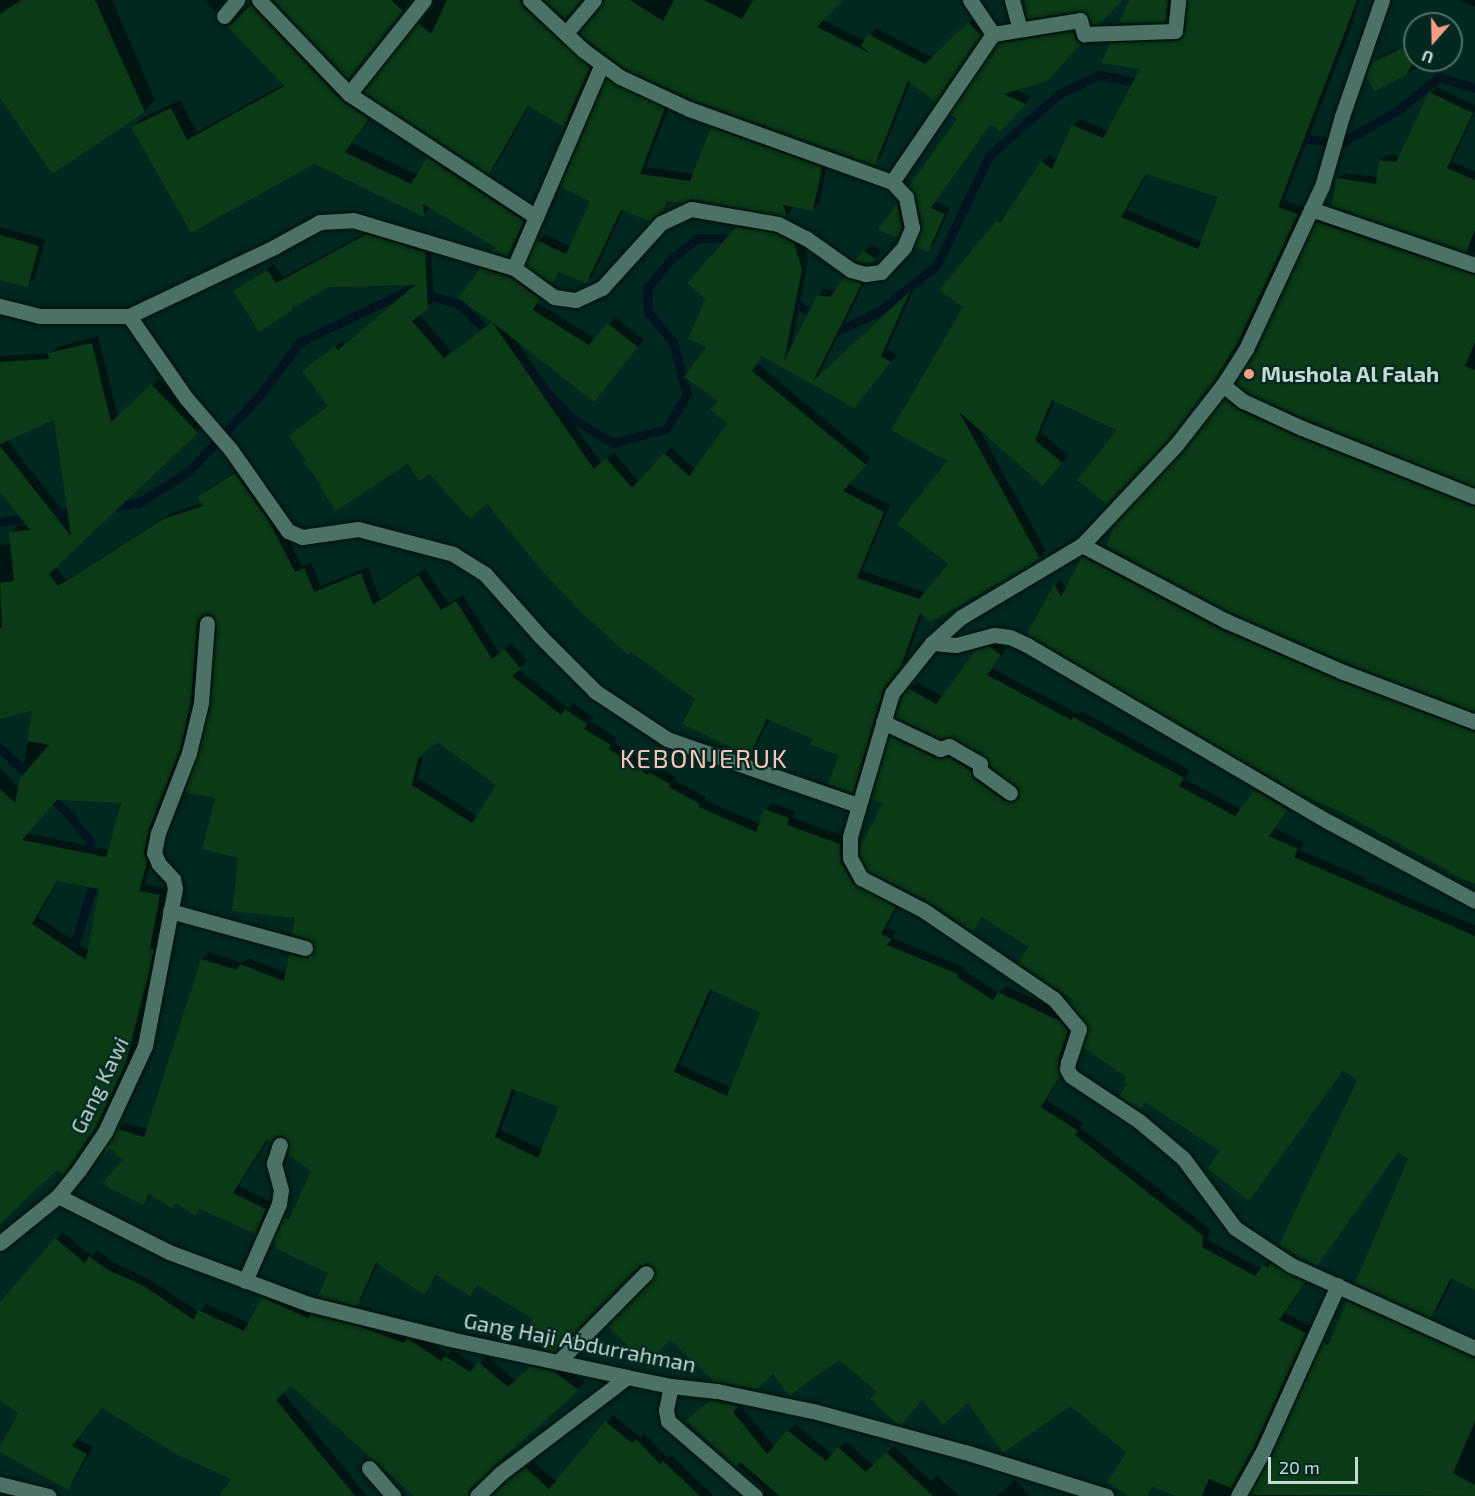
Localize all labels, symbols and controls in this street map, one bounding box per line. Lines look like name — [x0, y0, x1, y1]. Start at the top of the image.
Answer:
north arrow — [1403, 12, 1463, 72]
text: U — [1419, 47, 1436, 68]
place label: Mushola Al Falah — [1261, 361, 1440, 387]
marker: Mushola Al Falah — [1242, 367, 1256, 381]
district label: KEBONJERUK — [620, 742, 788, 774]
street label: Gang Kawi — [64, 1032, 134, 1138]
street label: Gang Haji Abdurrahman — [461, 1306, 699, 1378]
scale bar — [1271, 1445, 1361, 1483]
text: 20 m — [1279, 1456, 1320, 1478]

